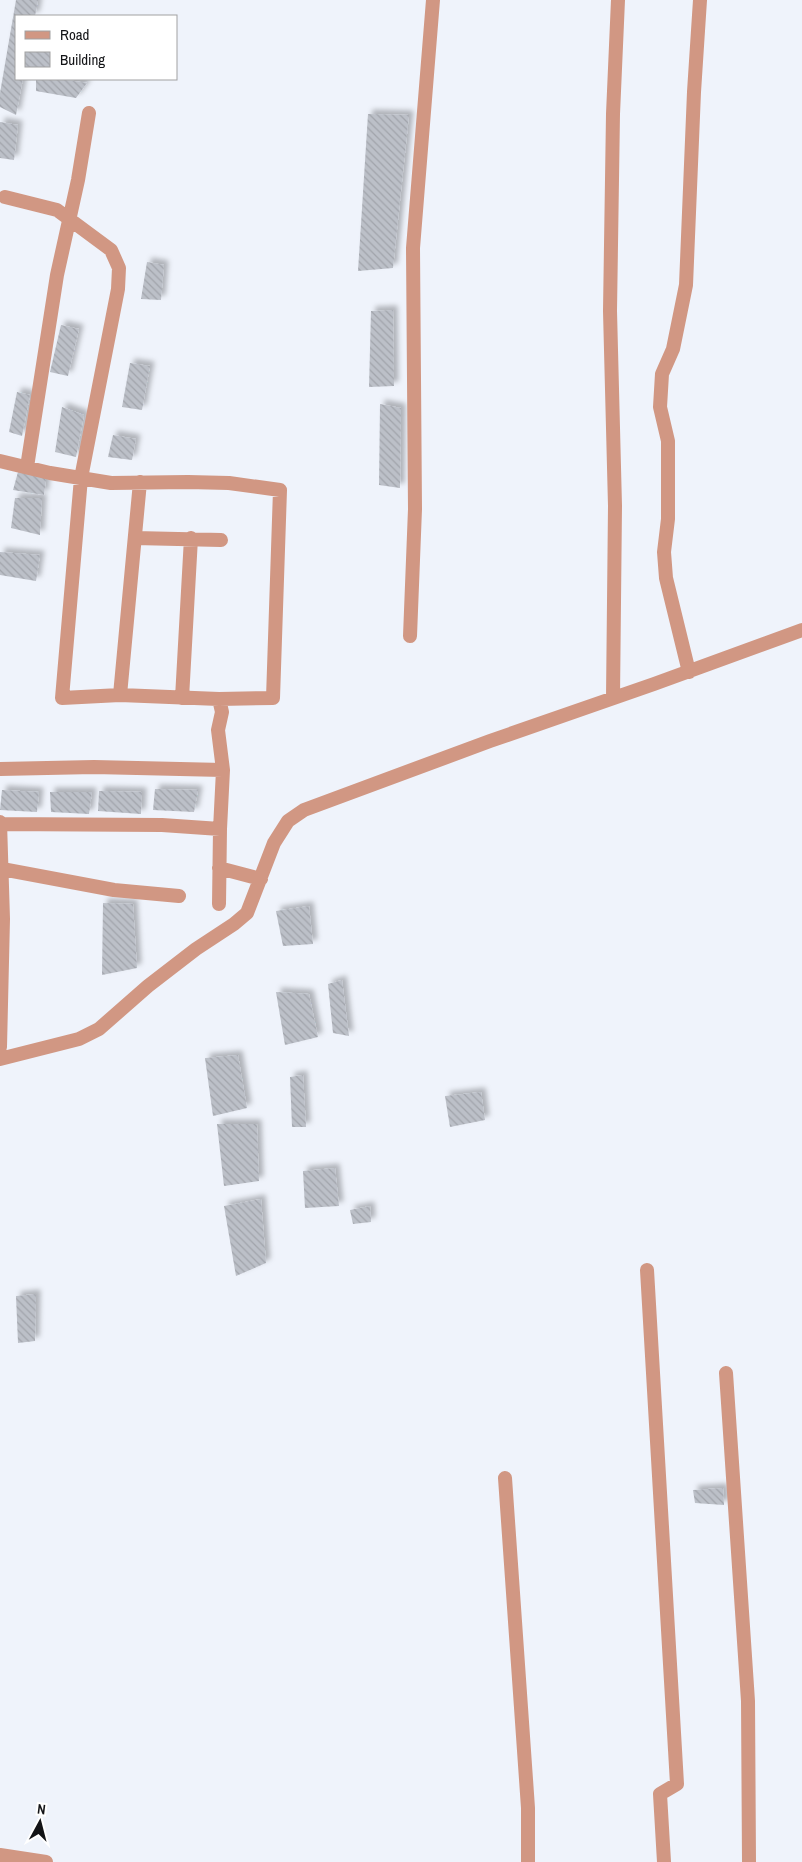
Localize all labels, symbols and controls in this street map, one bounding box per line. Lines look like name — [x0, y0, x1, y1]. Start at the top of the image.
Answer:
legend — [15, 15, 178, 80]
text: Road — [60, 24, 89, 45]
text: Building — [60, 49, 105, 70]
north arrow — [15, 1797, 65, 1847]
text: N — [36, 1800, 47, 1819]

